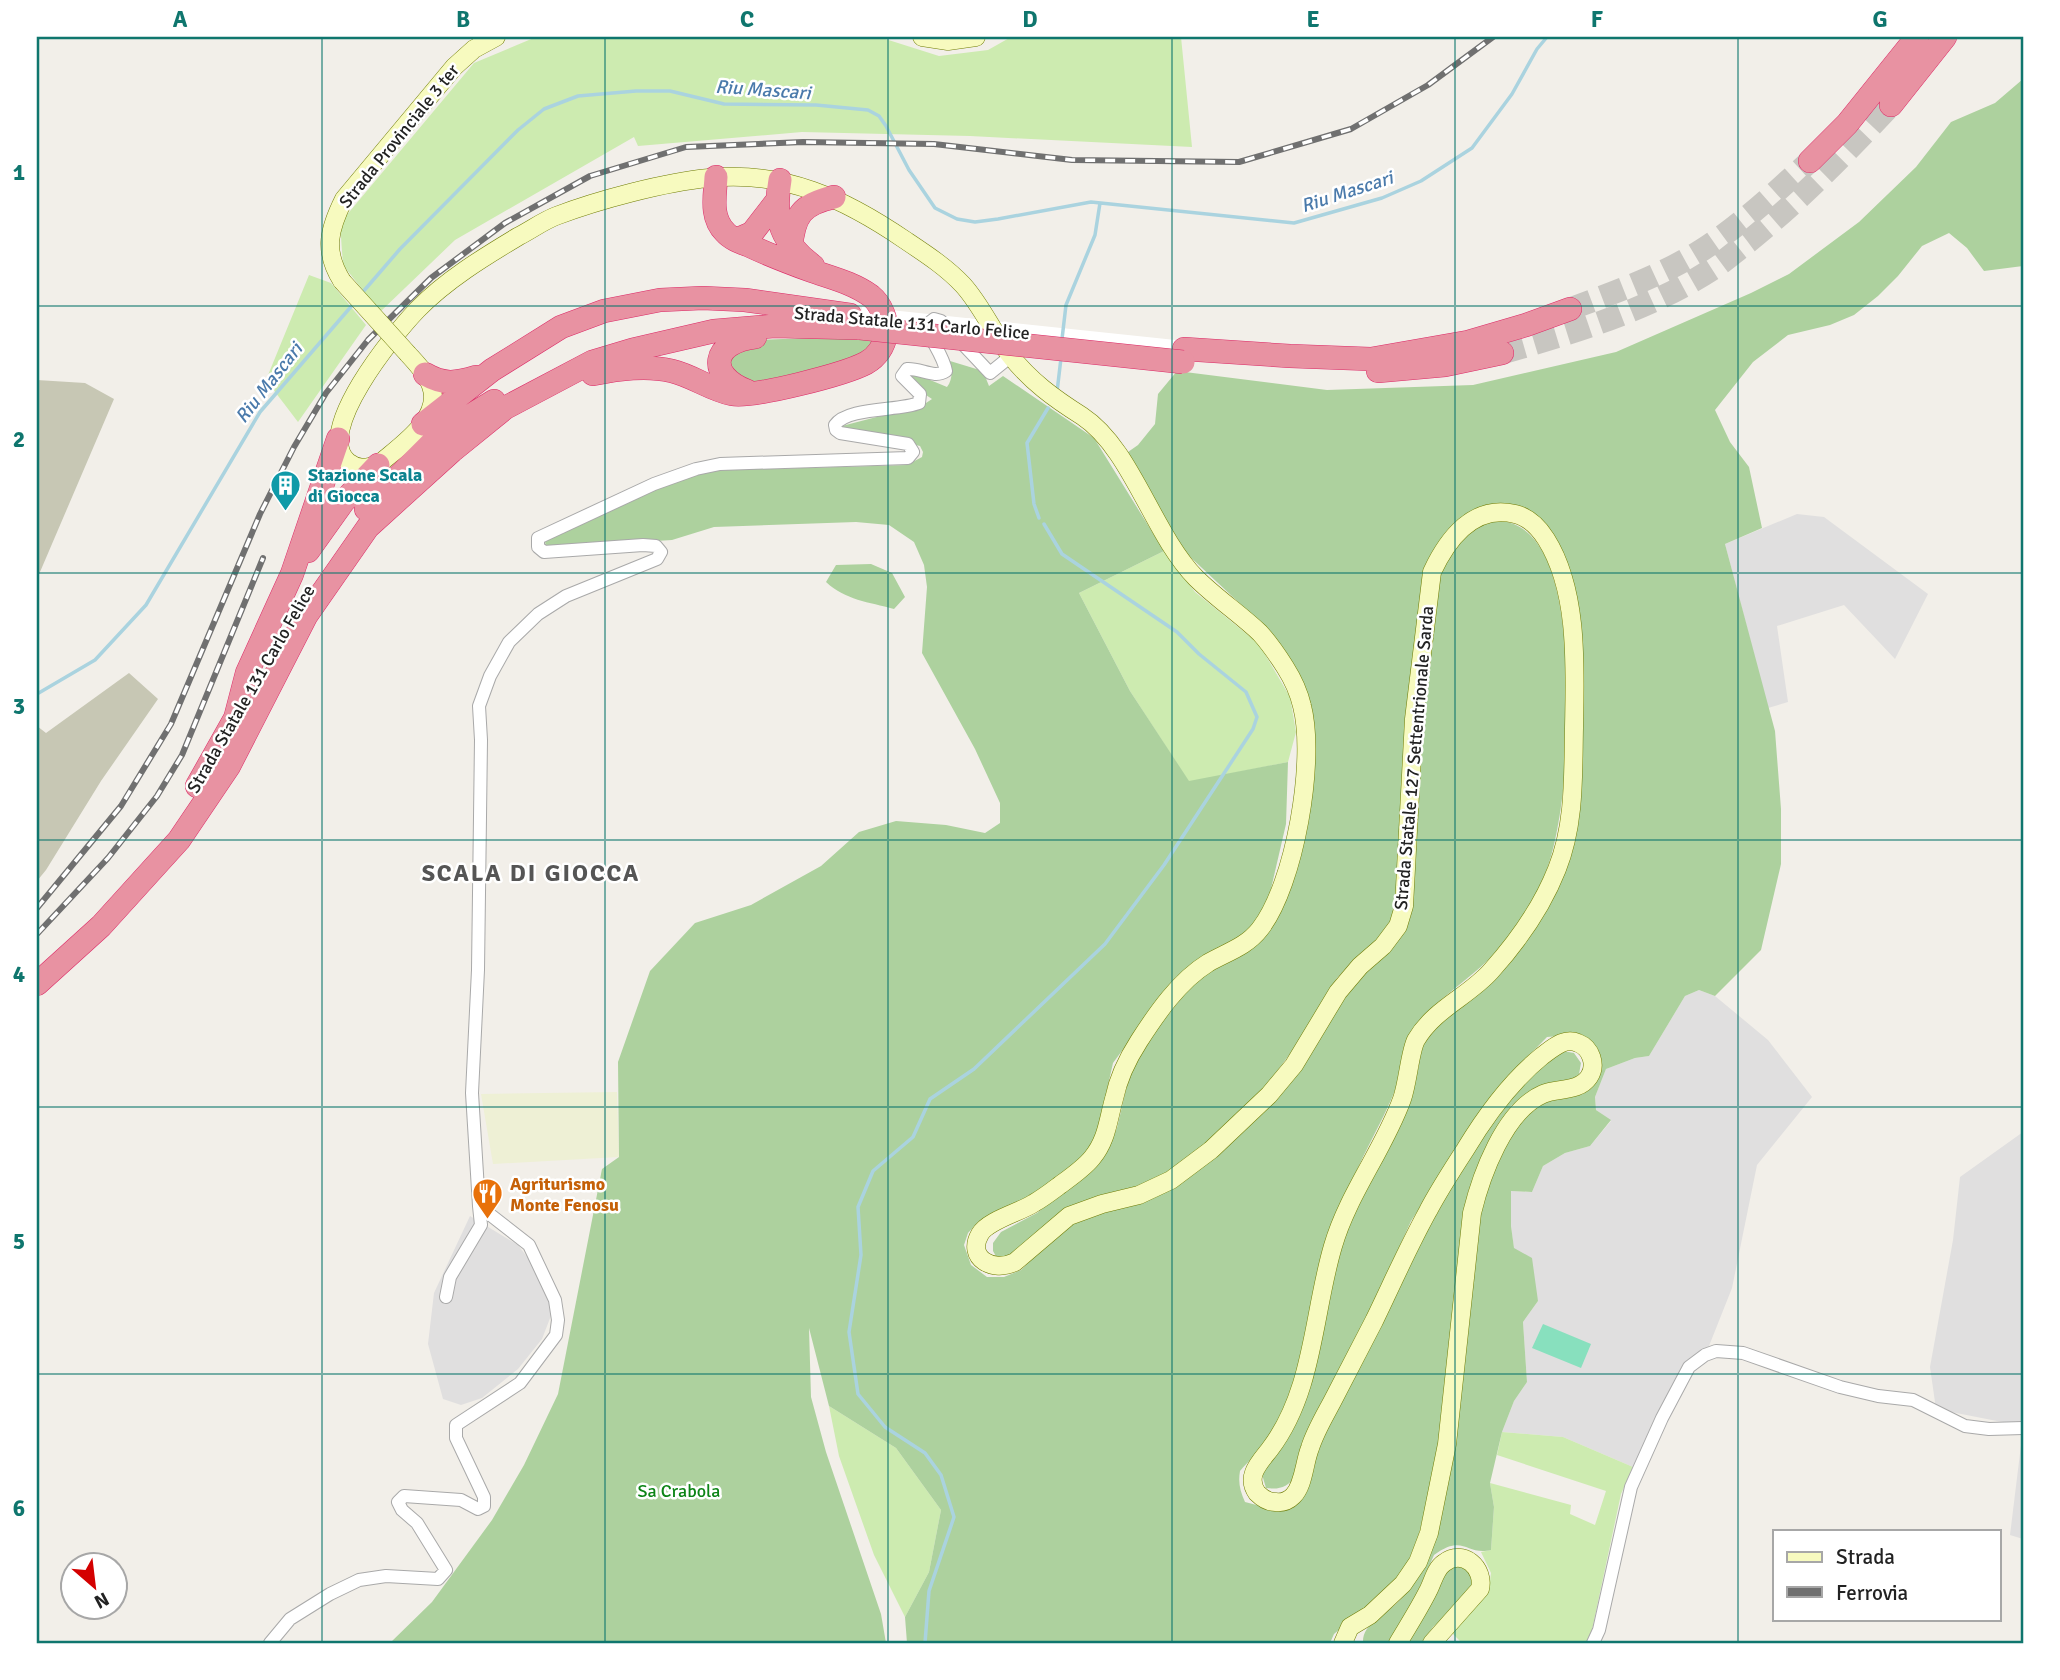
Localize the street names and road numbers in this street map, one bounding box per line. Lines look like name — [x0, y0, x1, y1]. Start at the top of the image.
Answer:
street label: Strada Provinciale 3 ter — [334, 59, 464, 212]
street label: Strada Statale 131 Carlo Felice — [793, 302, 1031, 344]
street label: Strada Statale 131 Carlo Felice — [182, 581, 320, 797]
street label: Strada Statale 127 Settentrionale Sarda — [1390, 605, 1438, 911]

